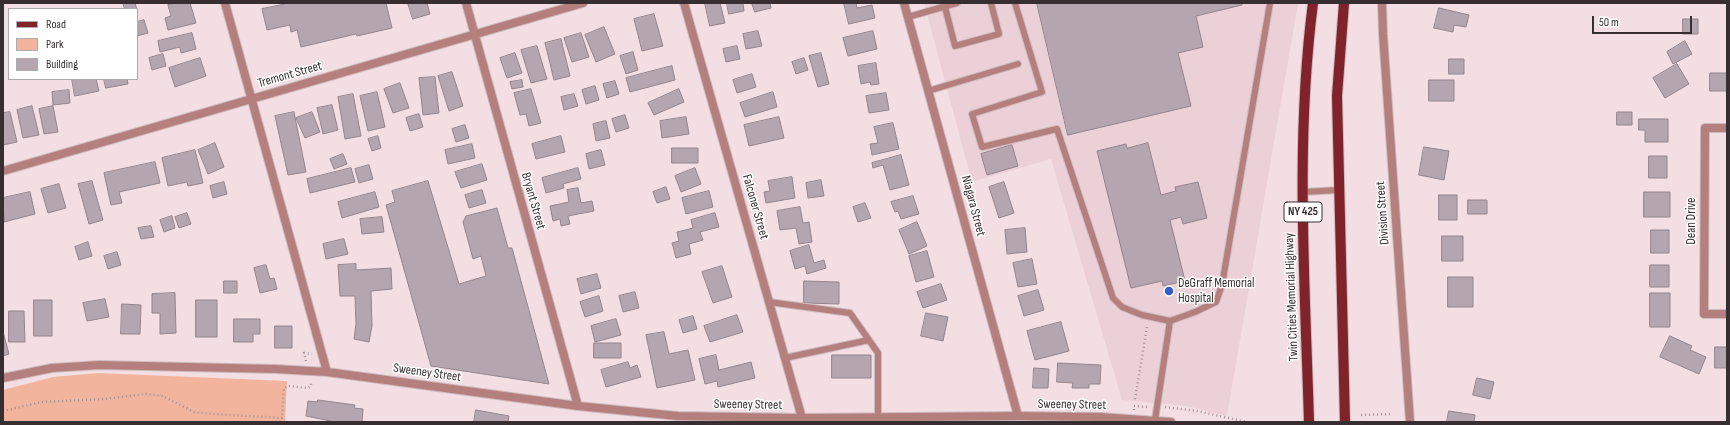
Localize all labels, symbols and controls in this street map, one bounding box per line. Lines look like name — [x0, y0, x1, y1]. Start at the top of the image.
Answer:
legend — [8, 8, 138, 80]
scale bar — [1594, 8, 1694, 34]
text: 50 m — [1599, 15, 1619, 30]
text: Road — [46, 17, 66, 32]
text: Park — [46, 37, 64, 52]
text: Building — [46, 57, 78, 72]
street label: Tremont Street — [256, 58, 324, 92]
street label: Bryant Street — [517, 171, 549, 231]
street label: Falconer Street — [738, 173, 772, 241]
street label: Niagara Street — [957, 174, 989, 238]
street label: Division Street — [1373, 181, 1393, 245]
street label: Dean Drive — [1684, 198, 1700, 244]
road number: NY 425 — [1284, 202, 1322, 222]
street label: Twin Cities Memorial Highway — [1282, 233, 1302, 361]
place label: DeGraff Memorial Hospital — [1178, 276, 1254, 307]
marker: DeGraff Memorial Hospital — [1163, 285, 1175, 297]
street label: Sweeney Street — [392, 361, 462, 385]
street label: Sweeney Street — [714, 397, 782, 413]
street label: Sweeney Street — [1038, 397, 1106, 413]

